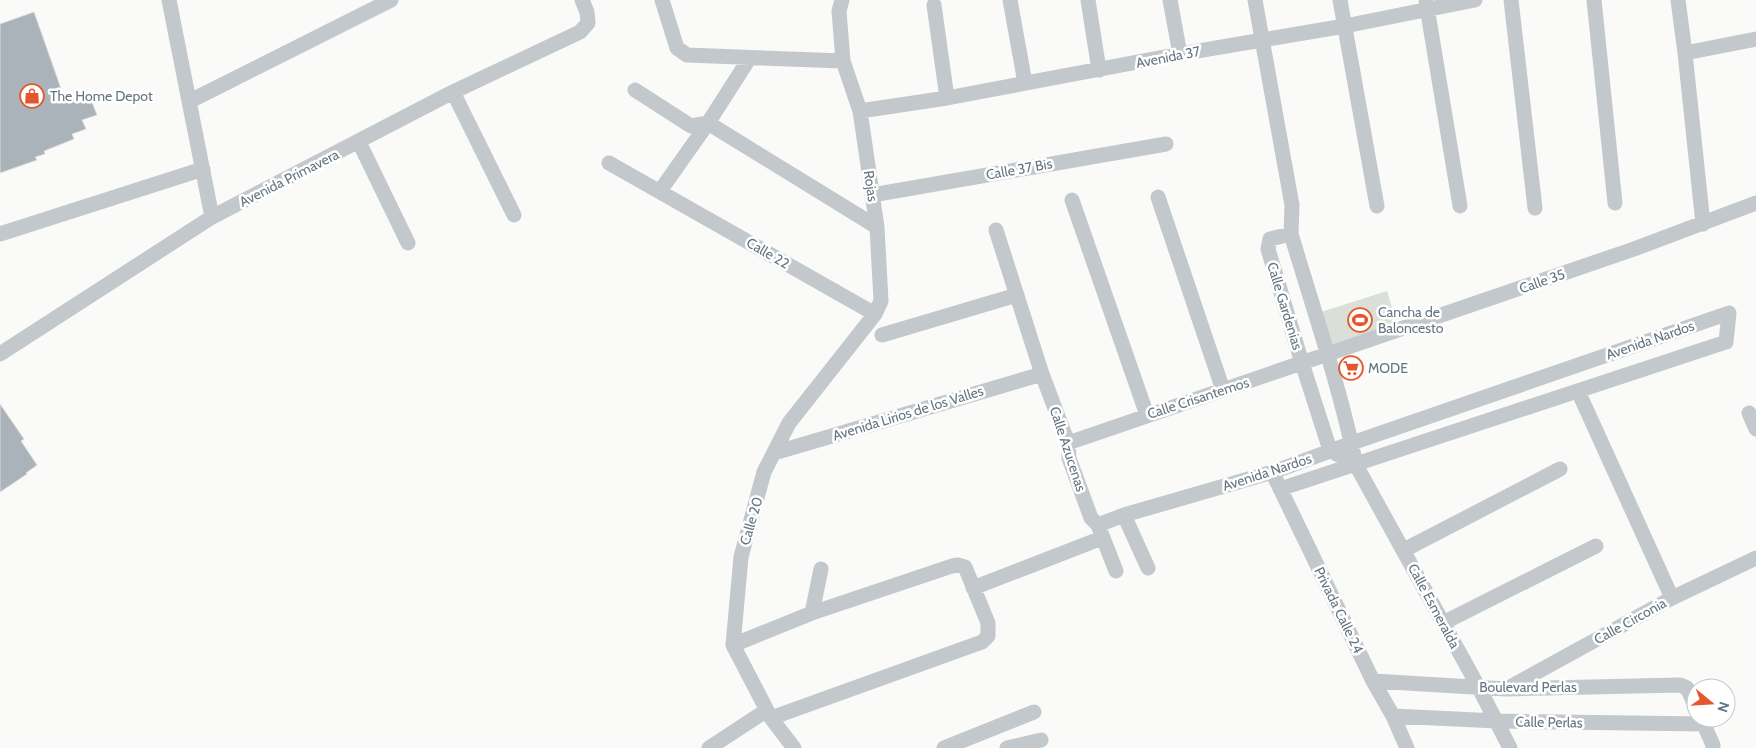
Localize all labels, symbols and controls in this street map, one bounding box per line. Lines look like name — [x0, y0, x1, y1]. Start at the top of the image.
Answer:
street label: Avenida 37 — [1134, 42, 1202, 72]
shop icon: The Home Depot — [19, 83, 45, 109]
place label: The Home Depot — [50, 87, 153, 105]
street label: Avenida Primavera — [236, 145, 342, 211]
street label: Calle 37 Bis — [984, 154, 1054, 184]
street label: Rojas — [860, 169, 882, 203]
street label: Calle 22 — [743, 233, 793, 273]
street label: Calle Gardenias — [1263, 260, 1307, 352]
street label: Calle 35 — [1517, 265, 1567, 297]
place label: Cancha de Baloncesto — [1378, 303, 1444, 337]
sports icon: Cancha de Baloncesto — [1347, 307, 1373, 333]
street label: Avenida Nardos — [1603, 316, 1697, 364]
supermarket icon: MODE — [1338, 355, 1364, 381]
place label: MODE — [1368, 359, 1408, 377]
street label: Calle Crisantemos — [1145, 373, 1251, 423]
street label: Avenida Lirios de los Valles — [830, 381, 986, 445]
street label: Calle Azucenas — [1046, 404, 1090, 494]
street label: Avenida Nardos — [1220, 449, 1314, 495]
street label: Calle 20 — [736, 495, 767, 547]
street label: Calle Esmeralda — [1404, 560, 1464, 652]
street label: Privada Calle 24 — [1310, 564, 1368, 656]
street label: Calle Circonia — [1591, 594, 1670, 648]
street label: Boulevard Perlas — [1479, 678, 1577, 696]
north arrow — [1686, 678, 1736, 728]
text: N — [1713, 700, 1733, 715]
street label: Calle Perlas — [1515, 712, 1583, 732]

